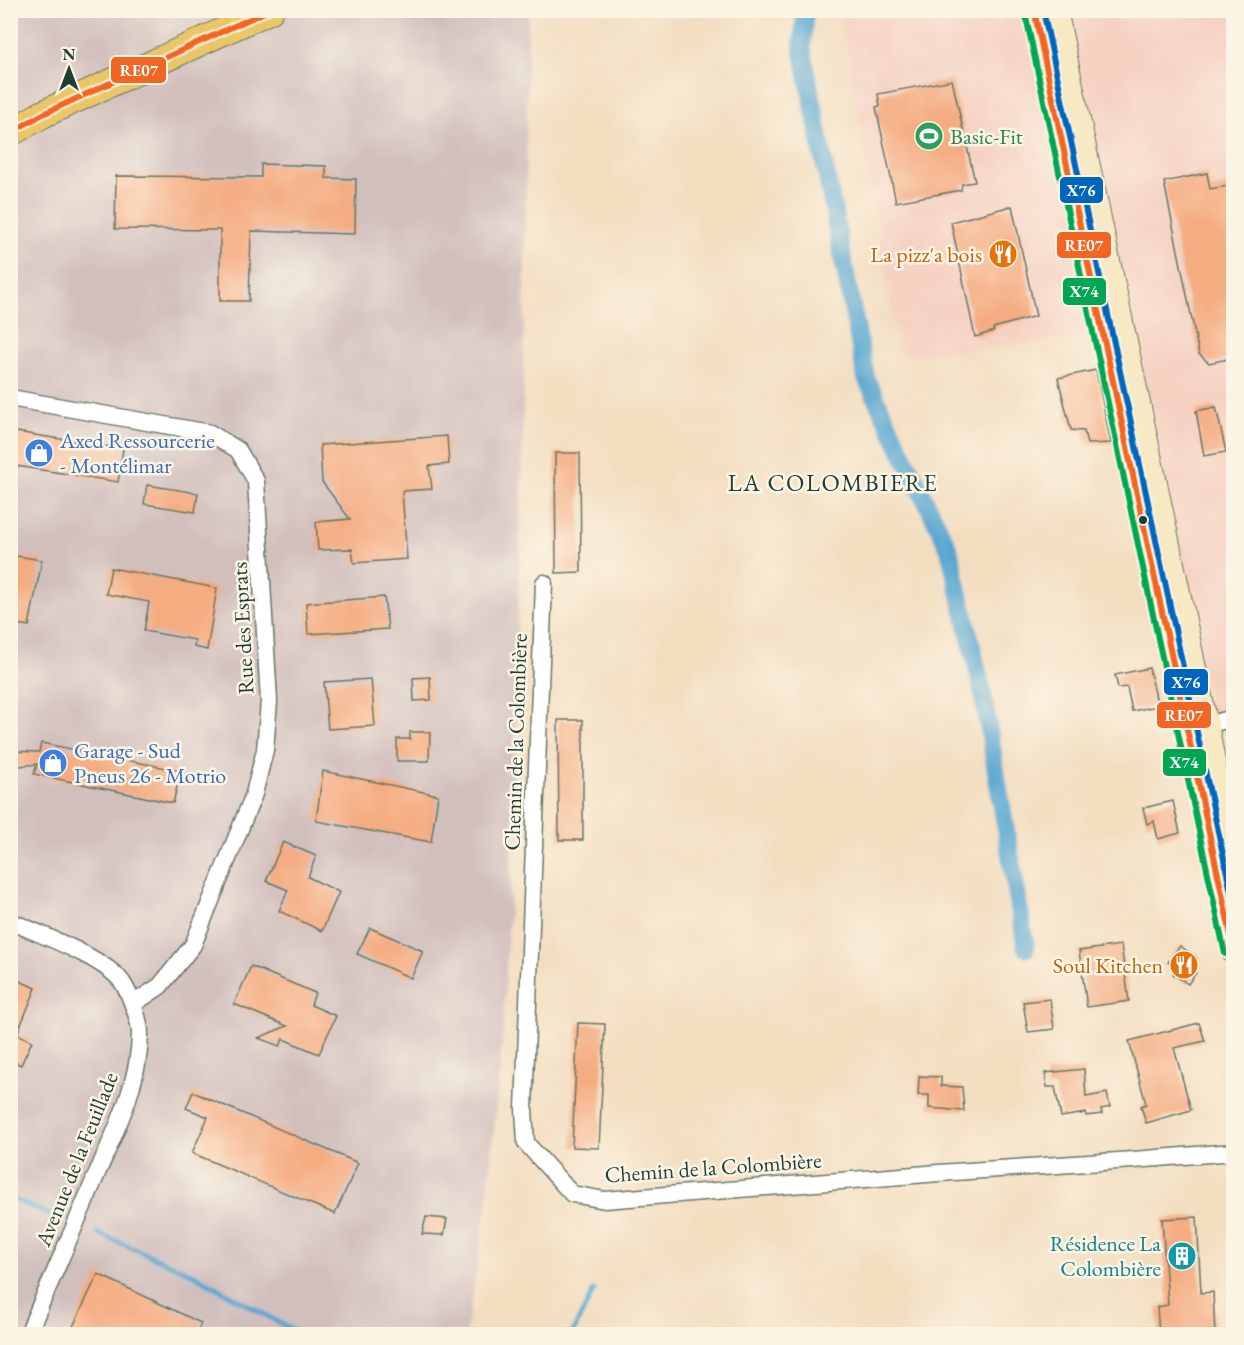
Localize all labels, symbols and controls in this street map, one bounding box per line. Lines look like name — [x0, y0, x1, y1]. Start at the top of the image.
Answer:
north arrow — [39, 39, 99, 99]
text: N — [63, 44, 76, 65]
line badge: RE07 — [110, 56, 167, 84]
text: RE07 — [120, 60, 159, 81]
sports icon: Basic-Fit — [913, 120, 945, 152]
place label: Basic-Fit — [950, 122, 1023, 151]
line badge: X76 — [1059, 176, 1104, 204]
text: X76 — [1066, 180, 1096, 201]
line badge: RE07 — [1056, 231, 1112, 259]
text: RE07 — [1065, 235, 1104, 256]
restaurant icon: La pizz'a bois — [987, 238, 1019, 270]
place label: La pizz'a bois — [870, 240, 982, 269]
line badge: X74 — [1062, 277, 1107, 306]
text: X74 — [1069, 281, 1099, 302]
place label: Axed Ressourcerie - Montélimar — [59, 426, 215, 480]
shop icon: Axed Ressourcerie - Montélimar — [23, 437, 55, 469]
district label: LA COLOMBIERE — [728, 467, 938, 498]
unlabelled marker — [1137, 514, 1149, 526]
street label: Rue des Esprats — [225, 561, 260, 695]
street label: Chemin de la Colombière — [497, 633, 534, 851]
line badge: X76 — [1163, 668, 1209, 696]
text: X76 — [1171, 672, 1201, 693]
line badge: RE07 — [1156, 701, 1212, 729]
text: RE07 — [1165, 705, 1204, 726]
place label: Garage - Sud Pneus 26 - Motrio — [74, 736, 226, 790]
shop icon: Garage - Sud Pneus 26 - Motrio — [37, 747, 69, 779]
line badge: X74 — [1162, 748, 1207, 777]
text: X74 — [1169, 752, 1199, 773]
restaurant icon: Soul Kitchen — [1168, 949, 1200, 981]
place label: Soul Kitchen — [1053, 951, 1163, 980]
street label: Avenue de la Feuillade — [28, 1067, 125, 1251]
street label: Chemin de la Colombière — [604, 1145, 823, 1190]
place label: Résidence La Colombière — [1050, 1229, 1161, 1283]
building icon: Résidence La Colombière — [1166, 1240, 1198, 1272]

